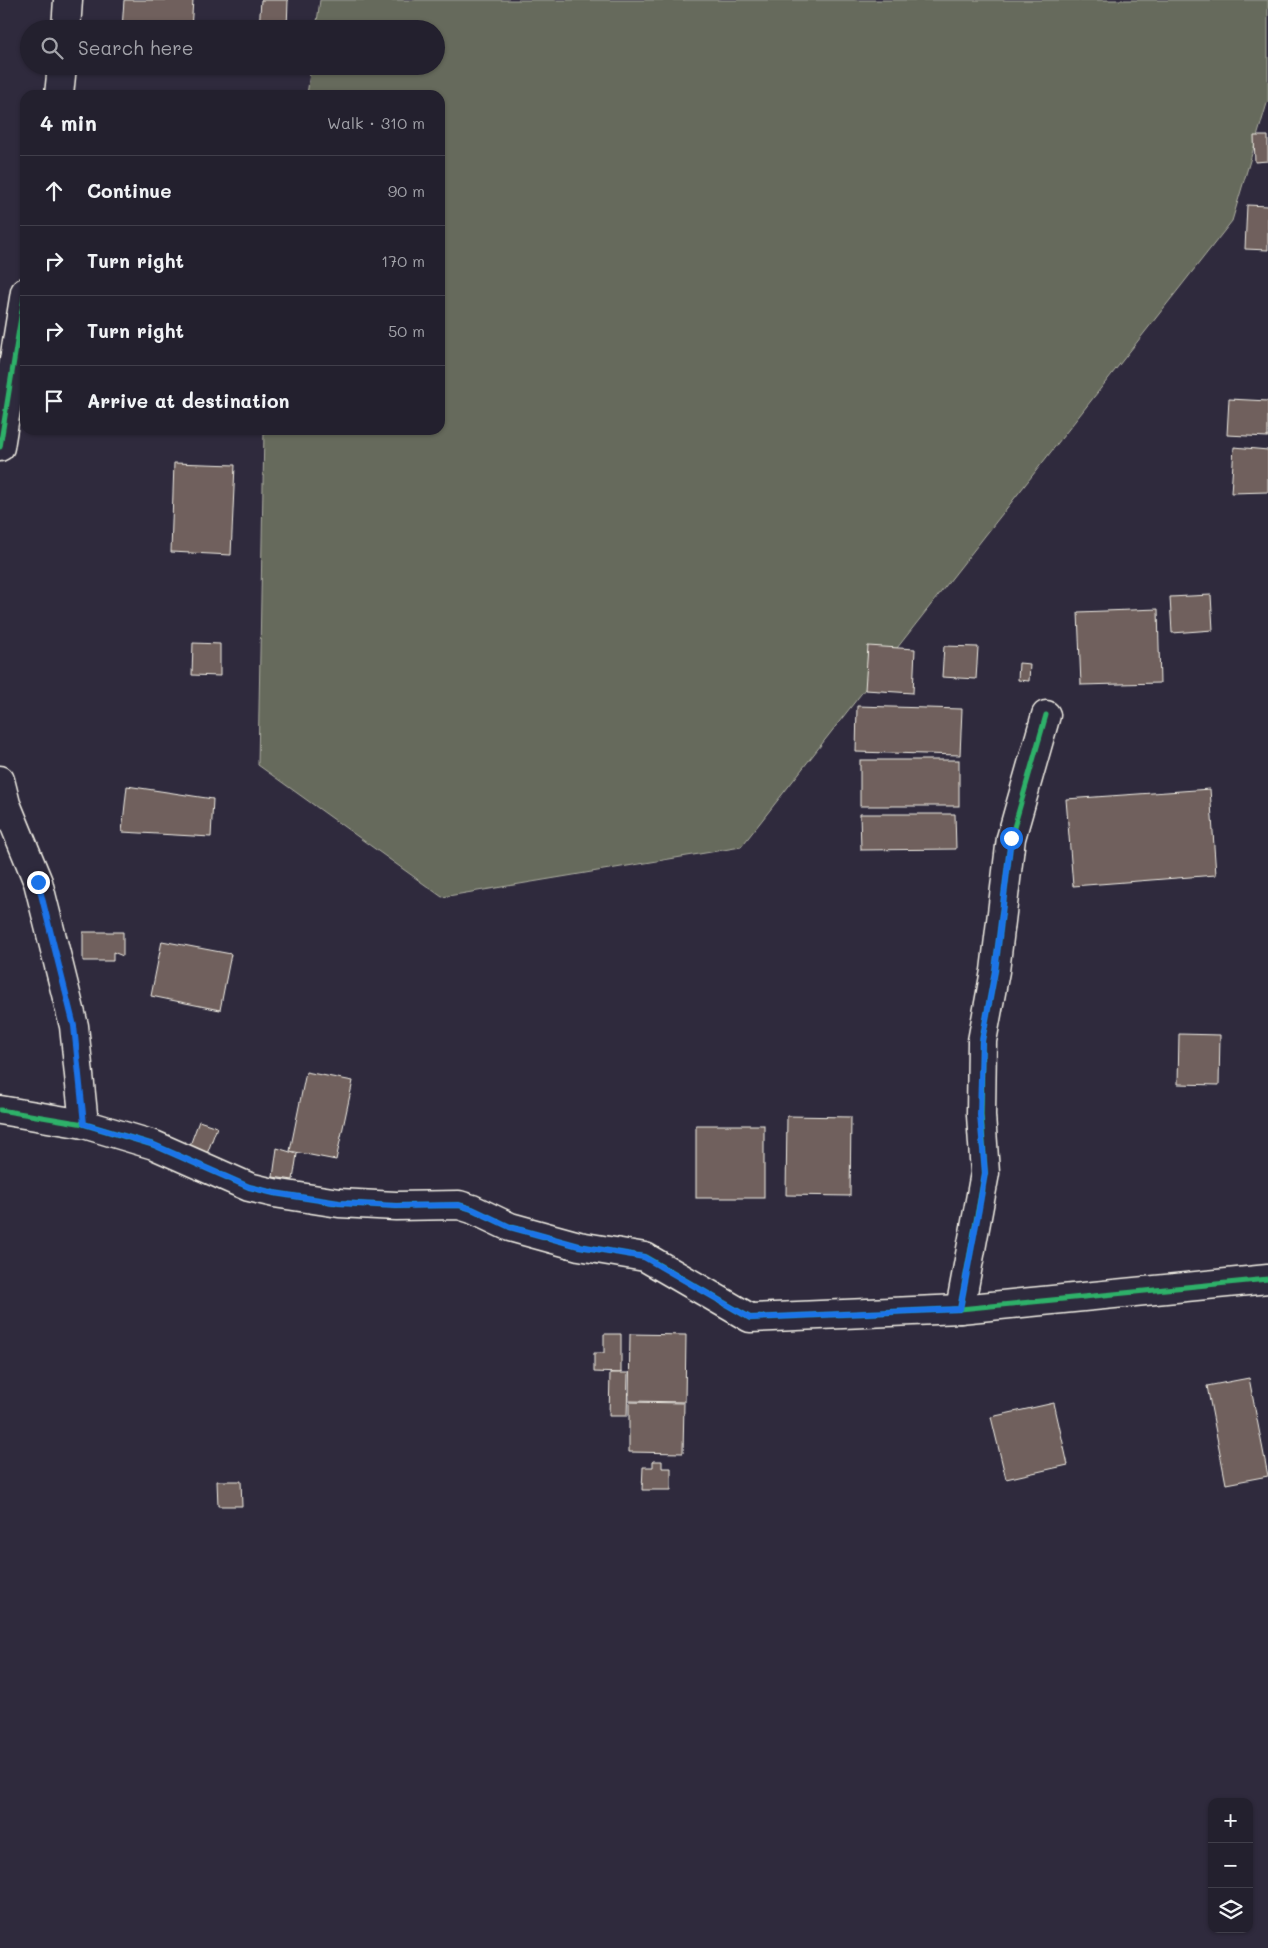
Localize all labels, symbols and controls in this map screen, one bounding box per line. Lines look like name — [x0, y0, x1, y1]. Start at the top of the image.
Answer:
search box — [20, 20, 445, 75]
icon: search — [38, 34, 66, 62]
text: Search here — [78, 35, 194, 60]
text: 4 min — [40, 109, 97, 136]
text: Walk · 310 m — [327, 112, 425, 133]
icon: ahead — [40, 177, 68, 205]
text: Continue — [87, 178, 172, 203]
text: 90 m — [388, 180, 425, 201]
icon: right — [40, 247, 68, 275]
text: Turn right — [87, 248, 184, 273]
text: 170 m — [381, 250, 425, 271]
icon: right — [40, 317, 68, 345]
text: Turn right — [87, 318, 184, 343]
text: 50 m — [388, 320, 425, 341]
icon: arrive — [40, 387, 68, 415]
text: Arrive at destination — [87, 388, 290, 413]
route start — [1000, 827, 1023, 850]
route end — [27, 871, 50, 894]
map controls — [1208, 1798, 1253, 1933]
button: + — [1208, 1798, 1253, 1843]
button: − — [1208, 1843, 1253, 1888]
button: layers — [1208, 1888, 1253, 1933]

